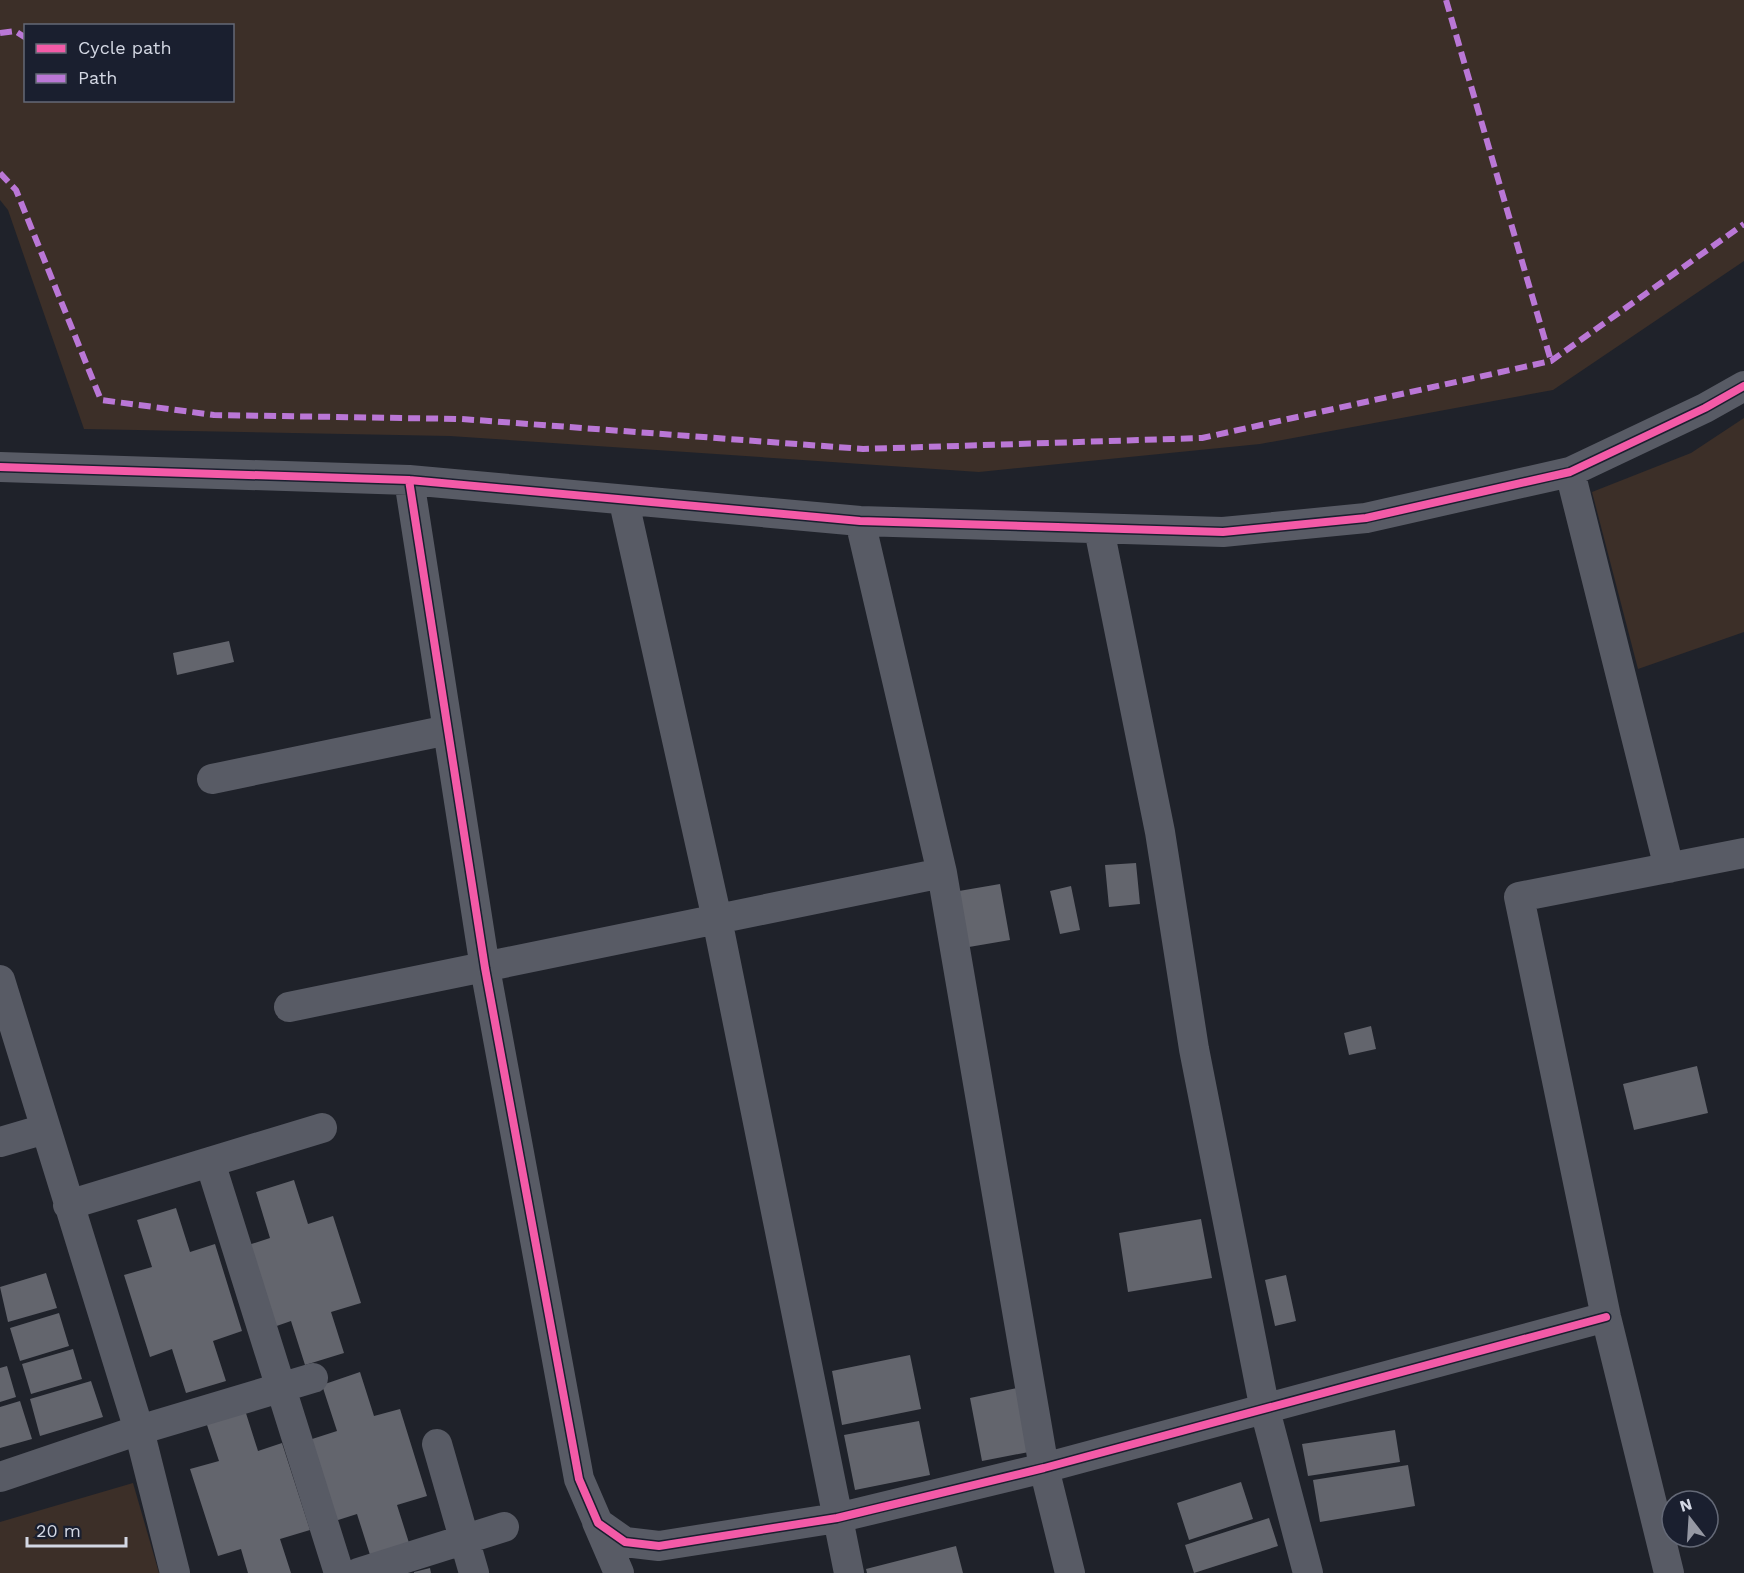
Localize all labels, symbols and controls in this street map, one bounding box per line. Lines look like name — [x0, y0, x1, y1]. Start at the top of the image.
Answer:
legend — [24, 24, 234, 102]
text: Cycle path — [78, 37, 172, 58]
text: Path — [78, 67, 118, 88]
north arrow — [1660, 1489, 1720, 1549]
text: N — [1677, 1494, 1694, 1516]
scale bar — [27, 1510, 126, 1548]
text: 20 m — [36, 1520, 81, 1541]

